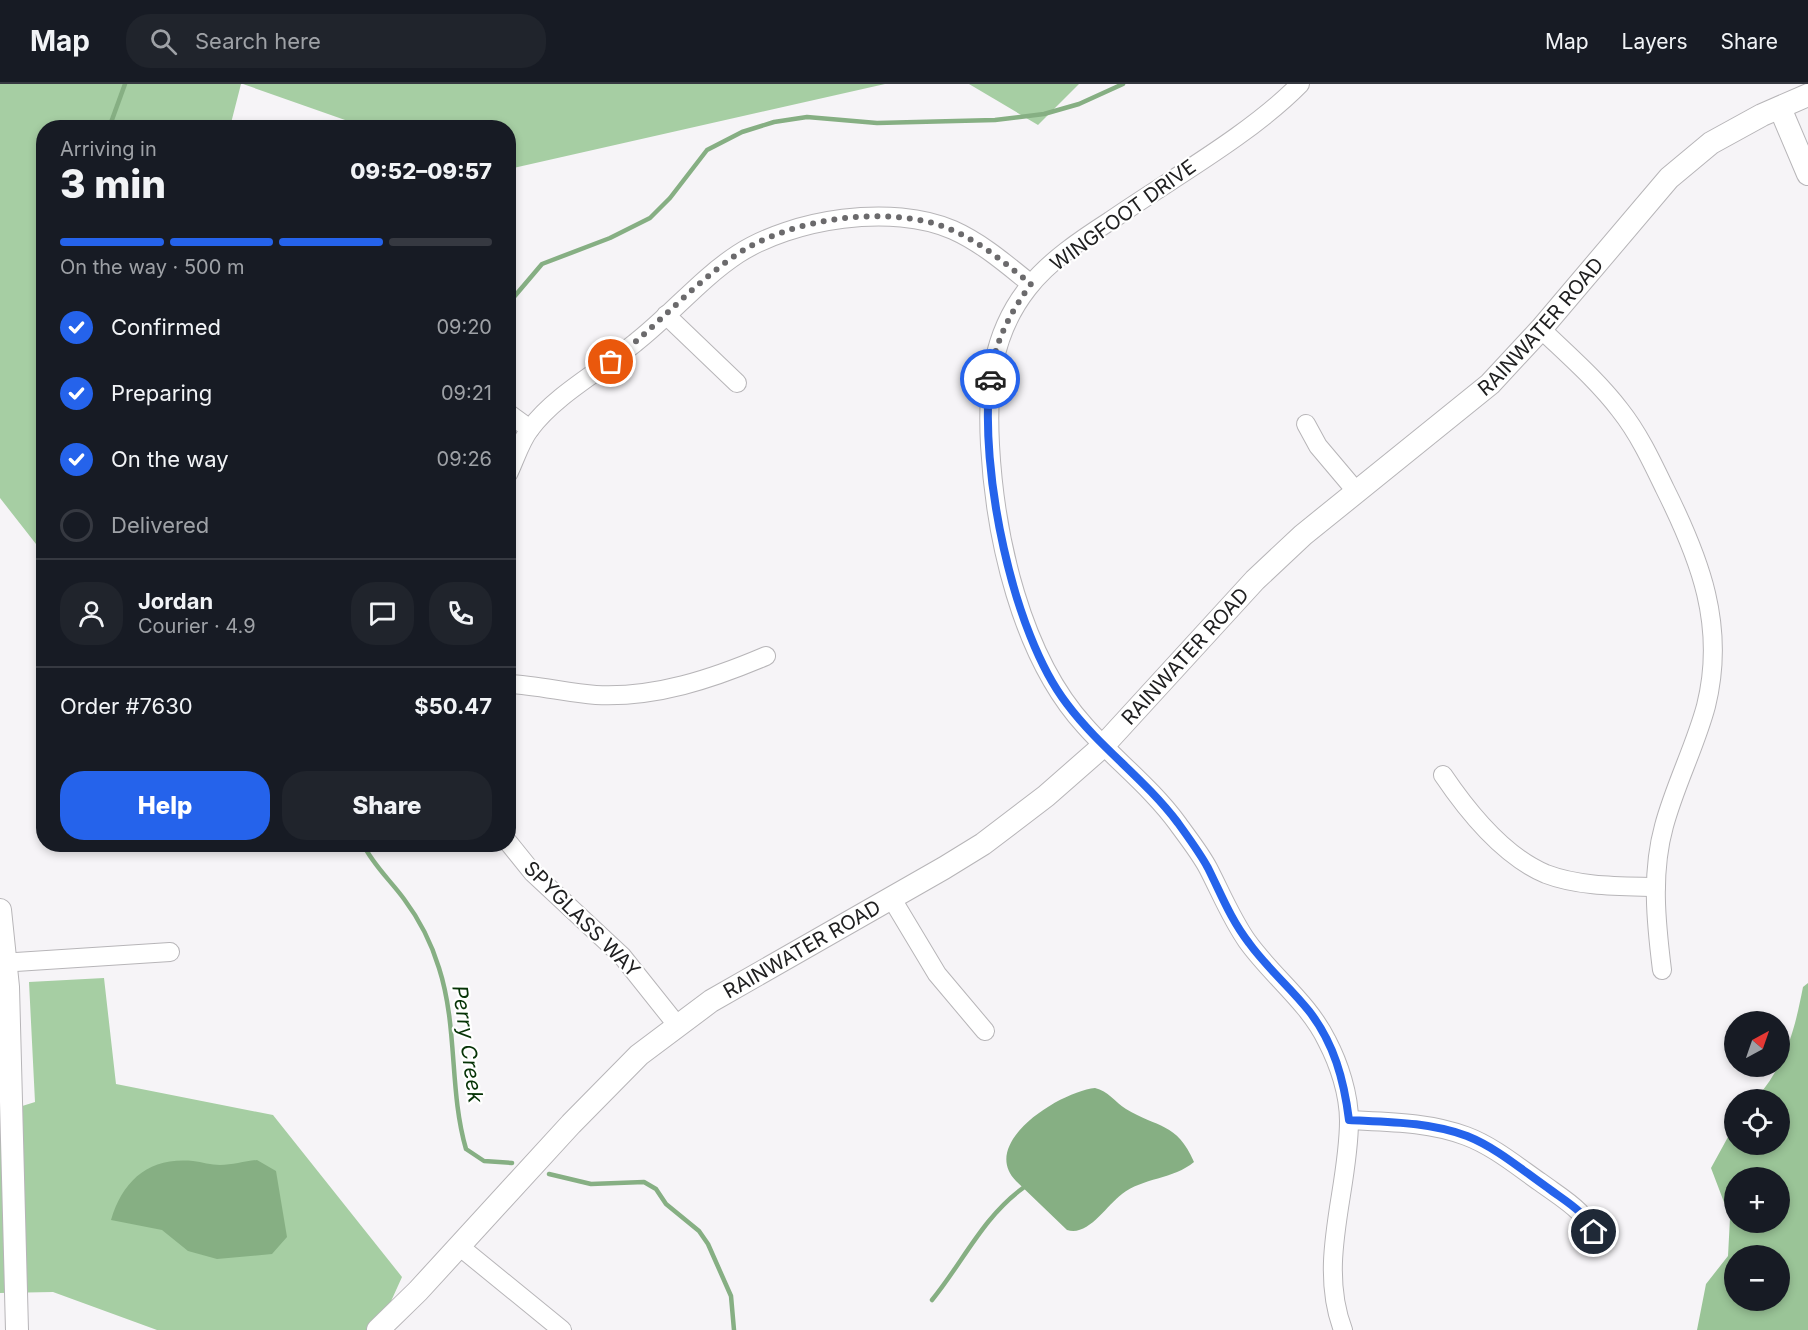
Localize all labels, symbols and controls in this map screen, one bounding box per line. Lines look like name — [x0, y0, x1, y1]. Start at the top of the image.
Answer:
search box — [126, 14, 546, 68]
text: Map — [30, 24, 90, 58]
icon: search — [147, 25, 180, 58]
text: Search here — [195, 28, 321, 54]
text: Map — [1545, 29, 1589, 54]
text: Layers — [1622, 29, 1688, 54]
text: Share — [1721, 29, 1778, 54]
text: Arriving in — [60, 137, 157, 161]
street label: WINGFOOT DRIVE — [1046, 154, 1200, 276]
text: 09:52–09:57 — [350, 158, 492, 184]
text: 3 min — [60, 160, 166, 207]
street label: RAINWATER ROAD — [1473, 253, 1608, 401]
text: On the way · 500 m — [60, 255, 244, 279]
icon: check — [60, 311, 93, 344]
text: Confirmed — [111, 314, 221, 340]
text: 09:20 — [436, 315, 492, 339]
pin — [585, 336, 636, 387]
icon: bag — [594, 345, 627, 378]
courier — [960, 349, 1020, 409]
icon: car — [974, 363, 1007, 396]
icon: check — [60, 377, 93, 410]
text: Preparing — [111, 380, 212, 406]
text: 09:21 — [441, 381, 492, 405]
icon: check — [60, 443, 93, 476]
text: On the way — [111, 446, 229, 472]
text: 09:26 — [437, 447, 492, 471]
text: Delivered — [111, 512, 209, 538]
button: person — [60, 582, 123, 645]
button: chat — [351, 582, 414, 645]
button: phone — [429, 582, 492, 645]
street label: RAINWATER ROAD — [1117, 583, 1254, 730]
text: Jordan — [138, 588, 213, 614]
text: Courier · 4.9 — [138, 614, 256, 638]
text: Order #7630 — [60, 693, 193, 719]
text: $50.47 — [414, 693, 492, 719]
button: Help — [60, 771, 270, 840]
button: Share — [282, 771, 492, 840]
street label: SPYGLASS WAY — [519, 856, 645, 982]
street label: RAINWATER ROAD — [719, 895, 885, 1003]
water label: Perry Creek — [447, 984, 489, 1105]
north arrow — [1724, 1011, 1790, 1077]
map controls — [1724, 1011, 1790, 1311]
button: locate — [1724, 1089, 1790, 1155]
button: + — [1724, 1167, 1790, 1233]
pin — [1568, 1206, 1619, 1257]
icon: home — [1577, 1215, 1610, 1248]
button: − — [1724, 1245, 1790, 1311]

